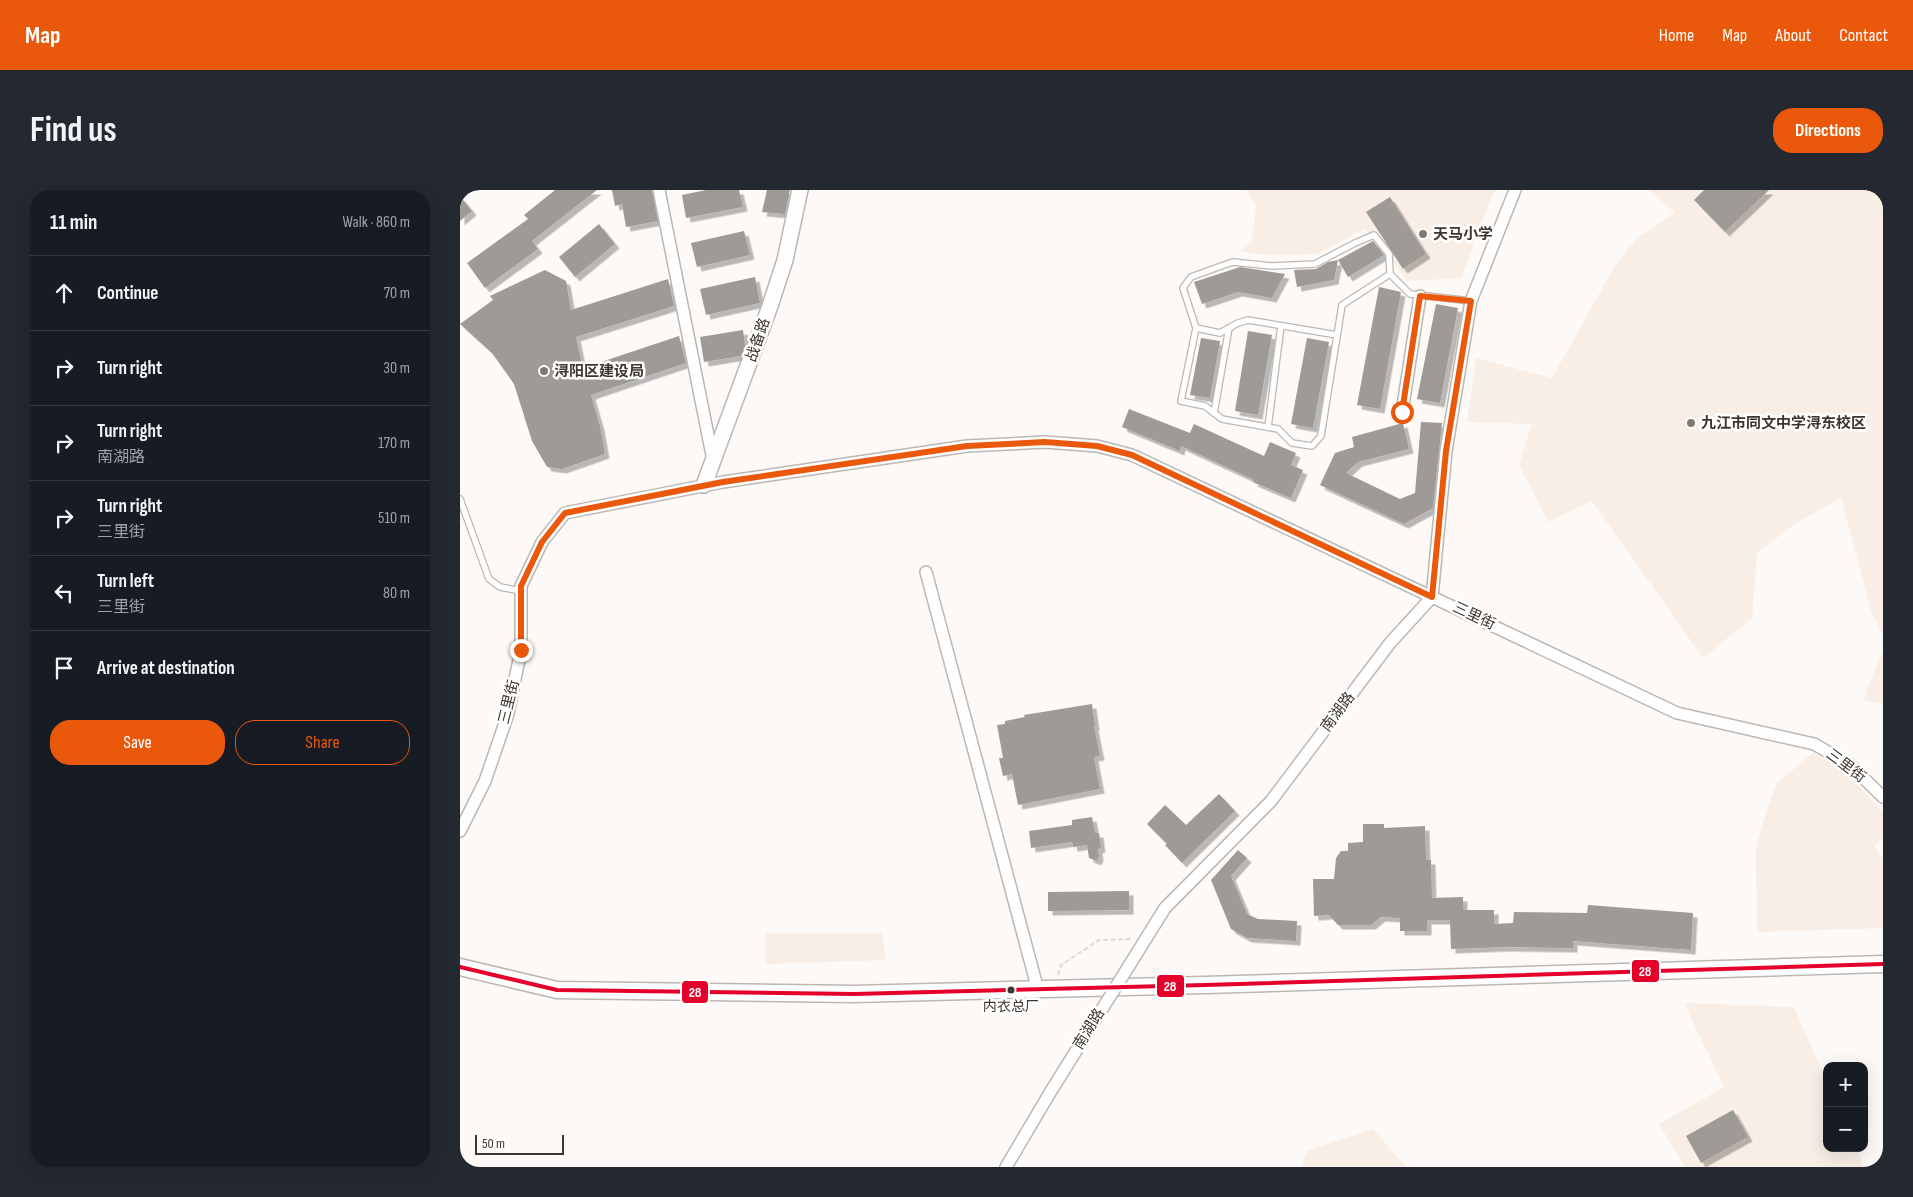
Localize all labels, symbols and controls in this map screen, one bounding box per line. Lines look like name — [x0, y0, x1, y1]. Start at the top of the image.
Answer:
text: Map — [25, 21, 60, 50]
text: Home — [1659, 25, 1694, 46]
text: Map — [1722, 25, 1747, 46]
text: About — [1775, 25, 1811, 46]
text: Contact — [1839, 25, 1888, 46]
button: Directions — [1773, 108, 1883, 153]
text: Find us — [30, 109, 117, 152]
text: 11 min — [50, 210, 97, 235]
text: Walk · 860 m — [343, 213, 410, 232]
place label: 天马小学 — [1433, 225, 1493, 244]
marker: 天马小学 — [1417, 228, 1429, 240]
icon: ahead — [50, 279, 78, 307]
text: Continue — [97, 282, 158, 305]
text: 70 m — [384, 284, 410, 303]
street label: 战备路 — [742, 316, 774, 364]
icon: right — [50, 354, 78, 382]
text: Turn right — [97, 357, 162, 380]
text: 30 m — [383, 359, 410, 378]
place label: 浔阳区建设局 — [554, 362, 644, 381]
marker: 浔阳区建设局 — [538, 365, 550, 377]
route start — [1391, 401, 1414, 424]
place label: 九江市同文中学浔东校区 — [1701, 414, 1866, 433]
marker: 九江市同文中学浔东校区 — [1685, 417, 1697, 429]
text: Turn right — [97, 420, 162, 443]
icon: right — [50, 429, 78, 457]
text: 170 m — [378, 434, 410, 453]
text: 南湖路 — [97, 448, 145, 467]
text: Turn right — [97, 495, 162, 518]
icon: right — [50, 504, 78, 532]
text: 510 m — [378, 509, 410, 528]
text: 三里街 — [97, 523, 145, 542]
text: Turn left — [97, 570, 154, 593]
icon: left — [50, 579, 78, 607]
text: 80 m — [383, 584, 410, 603]
text: 三里街 — [97, 598, 145, 617]
street label: 三里街 — [1450, 598, 1498, 634]
route end — [510, 639, 533, 662]
icon: arrive — [50, 654, 78, 682]
text: Arrive at destination — [97, 657, 235, 680]
street label: 三里街 — [494, 678, 524, 726]
street label: 南湖路 — [1317, 688, 1359, 736]
button: Save — [50, 720, 225, 765]
button: Share — [235, 720, 410, 765]
street label: 三里街 — [1822, 745, 1870, 787]
line badge: 28 — [1631, 959, 1660, 983]
text: 28 — [1639, 963, 1652, 980]
line badge: 28 — [1156, 974, 1185, 998]
text: 28 — [1164, 978, 1177, 995]
line badge: 28 — [681, 980, 709, 1004]
text: 28 — [689, 984, 702, 1001]
marker: 内衣总厂 — [1006, 985, 1016, 995]
place label: 内衣总厂 — [983, 998, 1039, 1015]
street label: 南湖路 — [1069, 1005, 1109, 1053]
map controls — [1823, 1062, 1868, 1152]
button: + — [1823, 1062, 1868, 1107]
button: − — [1823, 1107, 1868, 1152]
scale bar — [475, 1132, 564, 1155]
text: 50 m — [482, 1135, 505, 1152]

